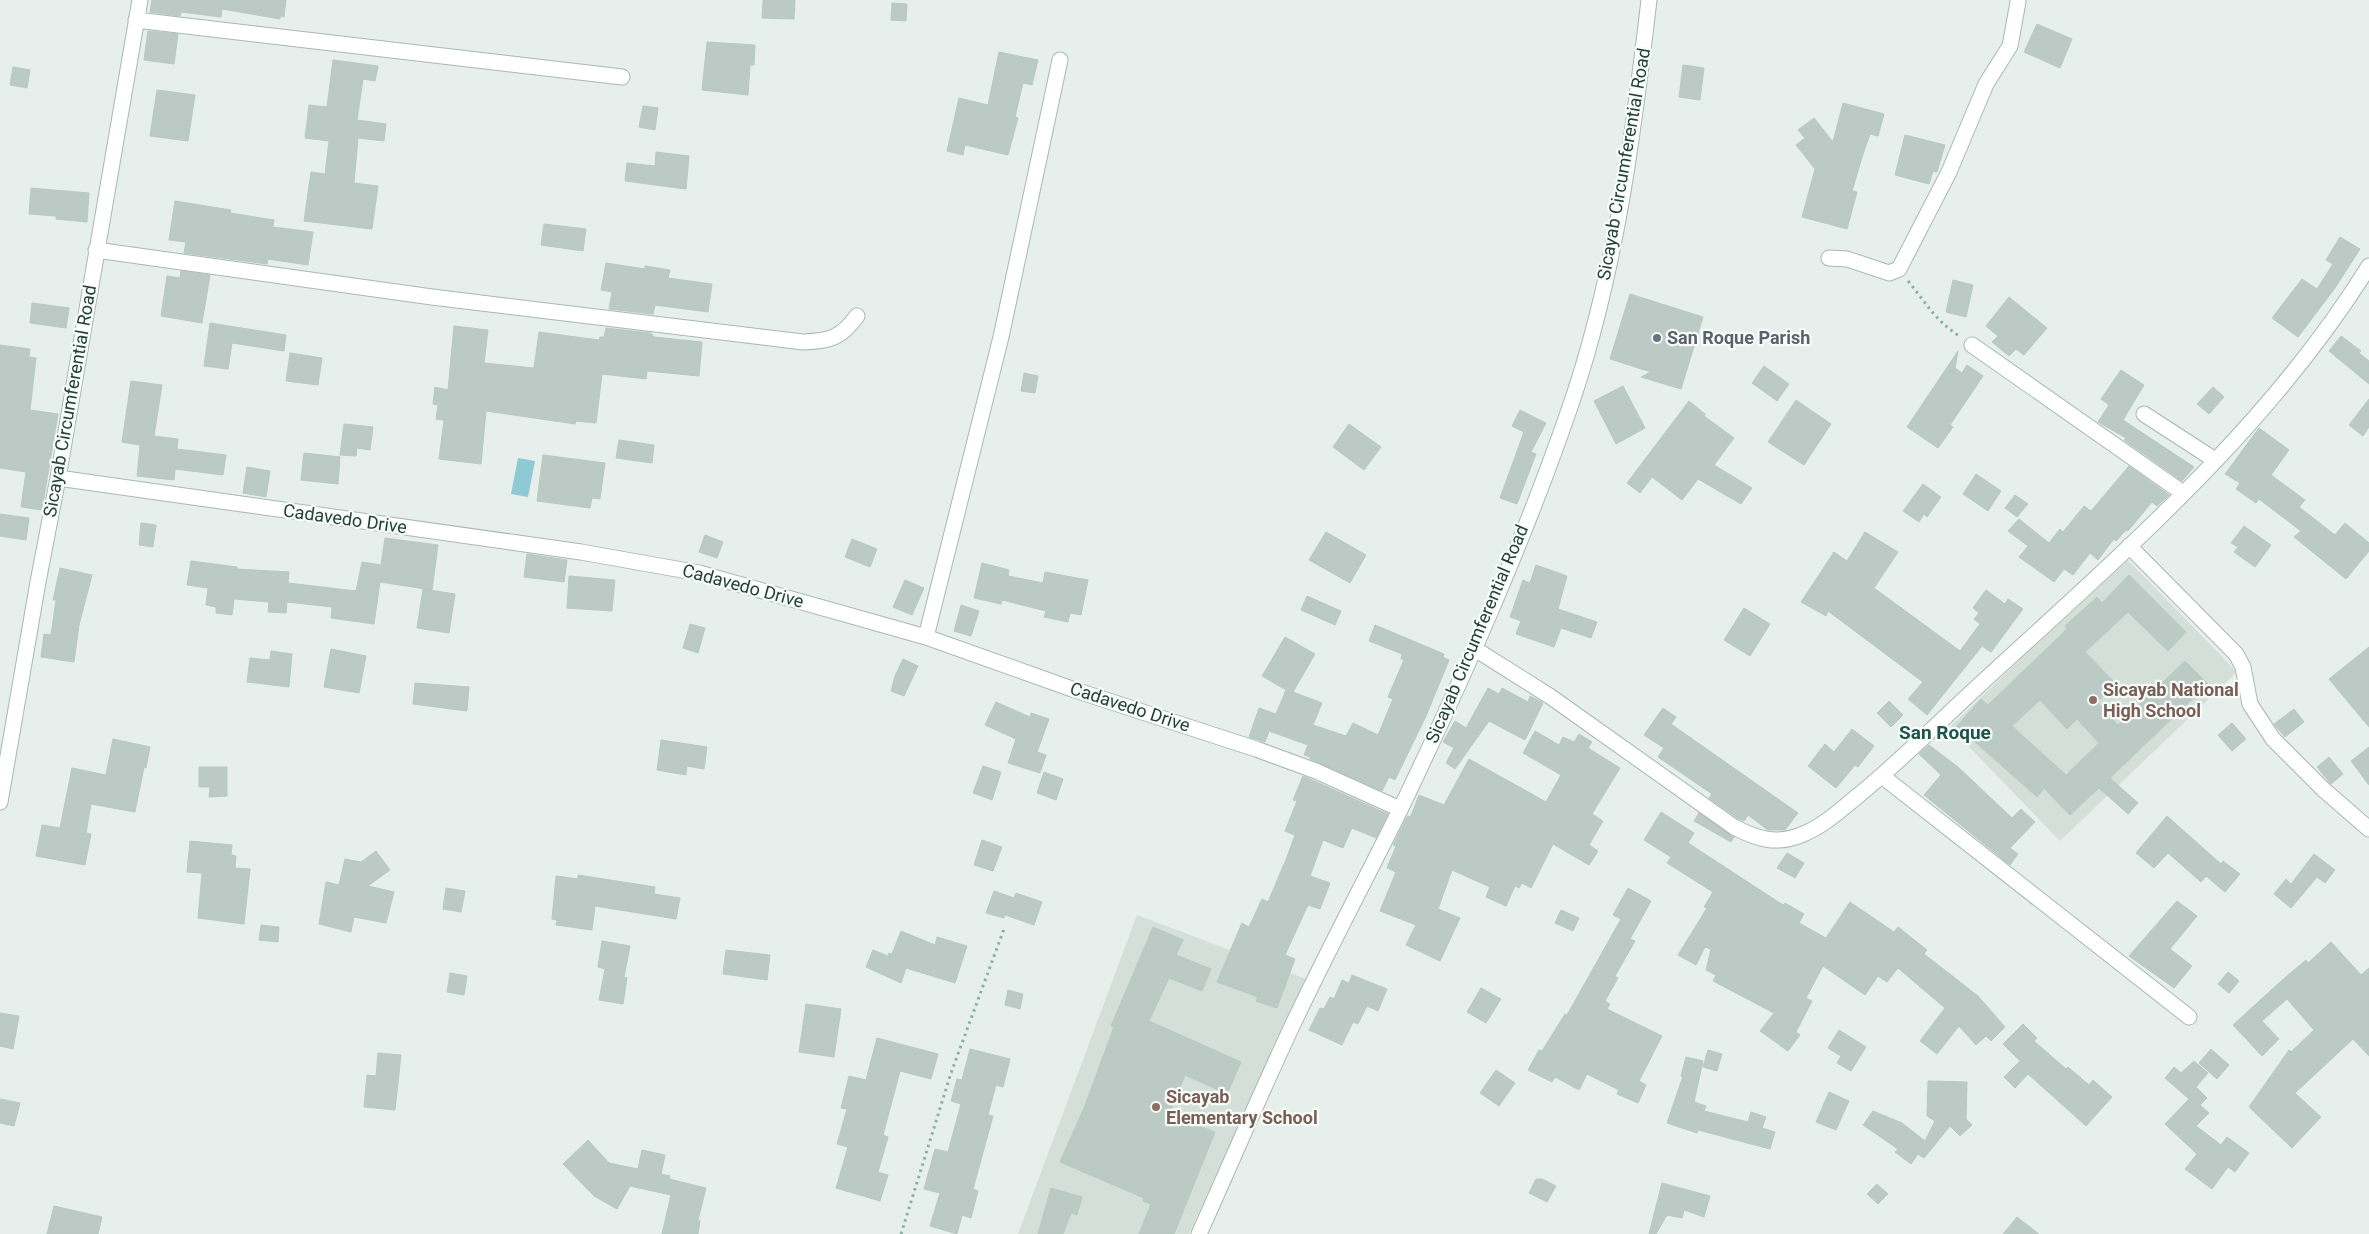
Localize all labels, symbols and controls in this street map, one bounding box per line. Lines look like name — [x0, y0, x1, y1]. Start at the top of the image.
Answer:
street label: Sicayab Circumferential Road — [1593, 46, 1654, 282]
street label: Sicayab Circumferential Road — [39, 283, 100, 519]
place label: San Roque Parish — [1667, 327, 1810, 348]
marker: San Roque Parish — [1651, 332, 1663, 344]
street label: Cadavedo Drive — [282, 499, 408, 538]
street label: Sicayab Circumferential Road — [1421, 521, 1532, 746]
street label: Cadavedo Drive — [680, 559, 806, 612]
street label: Cadavedo Drive — [1068, 677, 1193, 736]
place label: Sicayab National High School — [2103, 679, 2239, 721]
marker: Sicayab National High School — [2087, 694, 2099, 706]
district label: San Roque — [1899, 721, 1991, 744]
place label: Sicayab Elementary School — [1166, 1086, 1318, 1128]
marker: Sicayab Elementary School — [1150, 1101, 1162, 1113]

